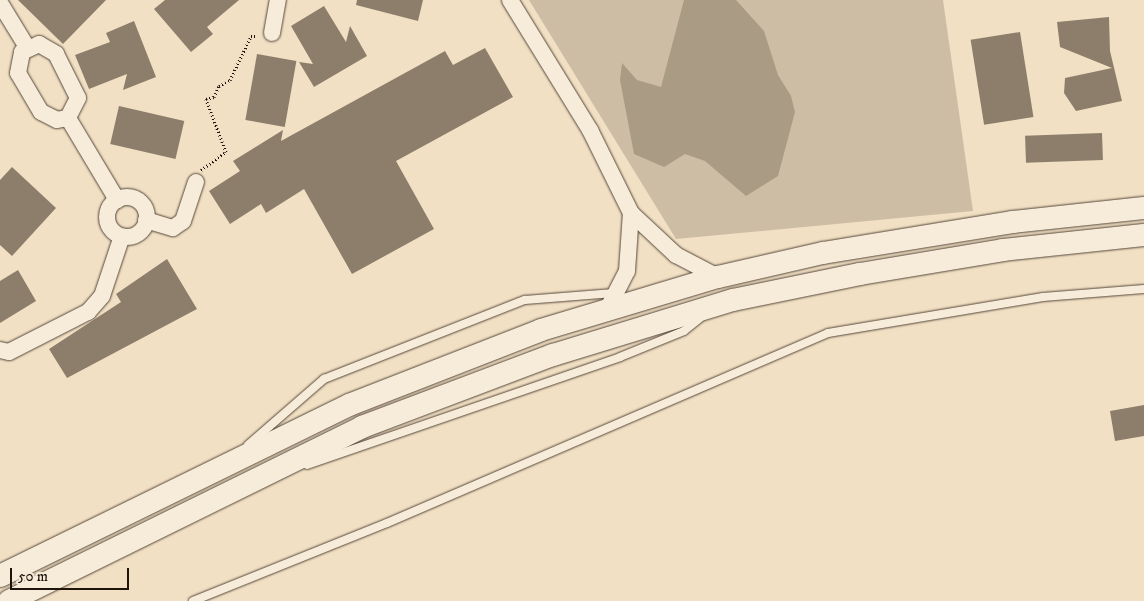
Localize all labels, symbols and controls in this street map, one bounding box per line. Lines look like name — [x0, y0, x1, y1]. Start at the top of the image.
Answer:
scale bar — [12, 558, 131, 590]
text: 50 m — [18, 567, 48, 586]

